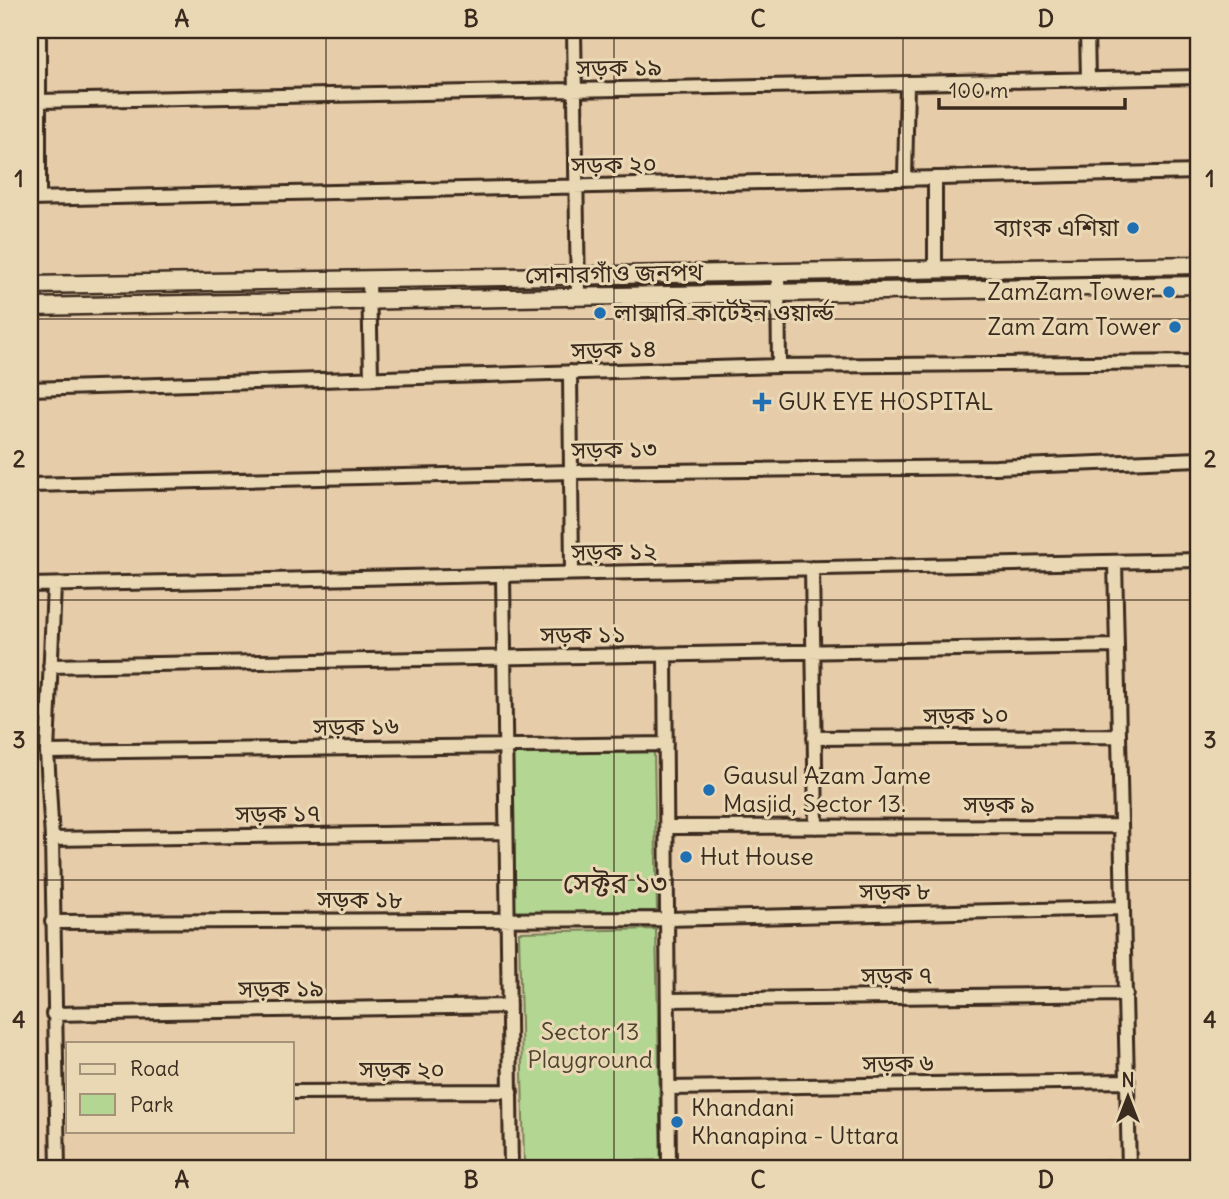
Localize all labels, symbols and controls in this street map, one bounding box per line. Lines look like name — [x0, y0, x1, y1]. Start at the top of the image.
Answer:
text: A — [175, 4, 190, 33]
text: B — [463, 4, 479, 33]
text: C — [750, 4, 766, 33]
text: D — [1038, 4, 1054, 33]
street label: সড়ক ১৯ — [575, 51, 662, 83]
scale bar — [939, 66, 1124, 110]
text: 100 m — [949, 77, 1008, 104]
street label: সড়ক ২০ — [570, 148, 657, 180]
text: 1 — [14, 164, 24, 193]
text: 1 — [1205, 164, 1215, 193]
place label: ব্যাংক এশিয়া — [994, 212, 1120, 242]
marker: ব্যাংক এশিয়া — [1125, 220, 1141, 236]
street label: সোনারগাঁও জনপথ — [525, 256, 704, 290]
place label: ZamZam Tower — [987, 276, 1155, 306]
marker: ZamZam Tower — [1161, 284, 1177, 300]
place label: লাক্সারি কার্টেইন ওয়ার্ল্ড — [613, 297, 835, 327]
marker: লাক্সারি কার্টেইন ওয়ার্ল্ড — [592, 305, 608, 321]
place label: Zam Zam Tower — [988, 311, 1161, 341]
marker: Zam Zam Tower — [1167, 319, 1183, 335]
street label: সড়ক ১৪ — [570, 333, 657, 366]
place label: GUK EYE HOSPITAL — [778, 386, 993, 416]
marker: GUK EYE HOSPITAL — [752, 392, 772, 412]
street label: সড়ক ১৩ — [570, 433, 657, 465]
text: 2 — [13, 444, 26, 473]
text: 2 — [1204, 444, 1217, 473]
street label: সড়ক ১২ — [570, 535, 657, 567]
street label: সড়ক ১১ — [539, 618, 626, 650]
street label: সড়ক ১০ — [922, 699, 1009, 731]
street label: সড়ক ১৬ — [312, 710, 399, 742]
text: 3 — [12, 725, 26, 754]
text: 3 — [1203, 725, 1217, 754]
place label: Gausul Azam Jame Masjid, Sector 13. — [723, 760, 931, 818]
marker: Gausul Azam Jame Masjid, Sector 13. — [701, 782, 717, 798]
street label: সড়ক ৯ — [962, 789, 1035, 819]
street label: সড়ক ১৭ — [234, 797, 321, 829]
place label: Hut House — [700, 841, 814, 871]
marker: Hut House — [678, 849, 694, 865]
district label: সেক্টর ১৩ — [563, 865, 667, 901]
street label: সড়ক ৮ — [858, 875, 931, 907]
street label: সড়ক ১৮ — [316, 884, 403, 914]
street label: সড়ক ৭ — [860, 959, 933, 991]
street label: সড়ক ১৯ — [237, 972, 324, 1004]
text: 4 — [12, 1005, 26, 1034]
text: 4 — [1203, 1005, 1217, 1034]
park label: Sector 13 Playground — [527, 1016, 653, 1074]
legend — [66, 1042, 294, 1132]
street label: সড়ক ৬ — [861, 1047, 934, 1079]
street label: সড়ক ২০ — [358, 1054, 445, 1084]
text: Road — [130, 1055, 179, 1082]
north arrow — [1092, 1062, 1162, 1132]
text: N — [1121, 1068, 1135, 1092]
text: Park — [130, 1091, 173, 1118]
place label: Khandani Khanapina - Uttara — [691, 1092, 899, 1150]
marker: Khandani Khanapina - Uttara — [669, 1114, 685, 1130]
text: A — [175, 1165, 190, 1194]
text: B — [463, 1165, 479, 1194]
text: C — [750, 1165, 766, 1194]
text: D — [1038, 1165, 1054, 1194]

